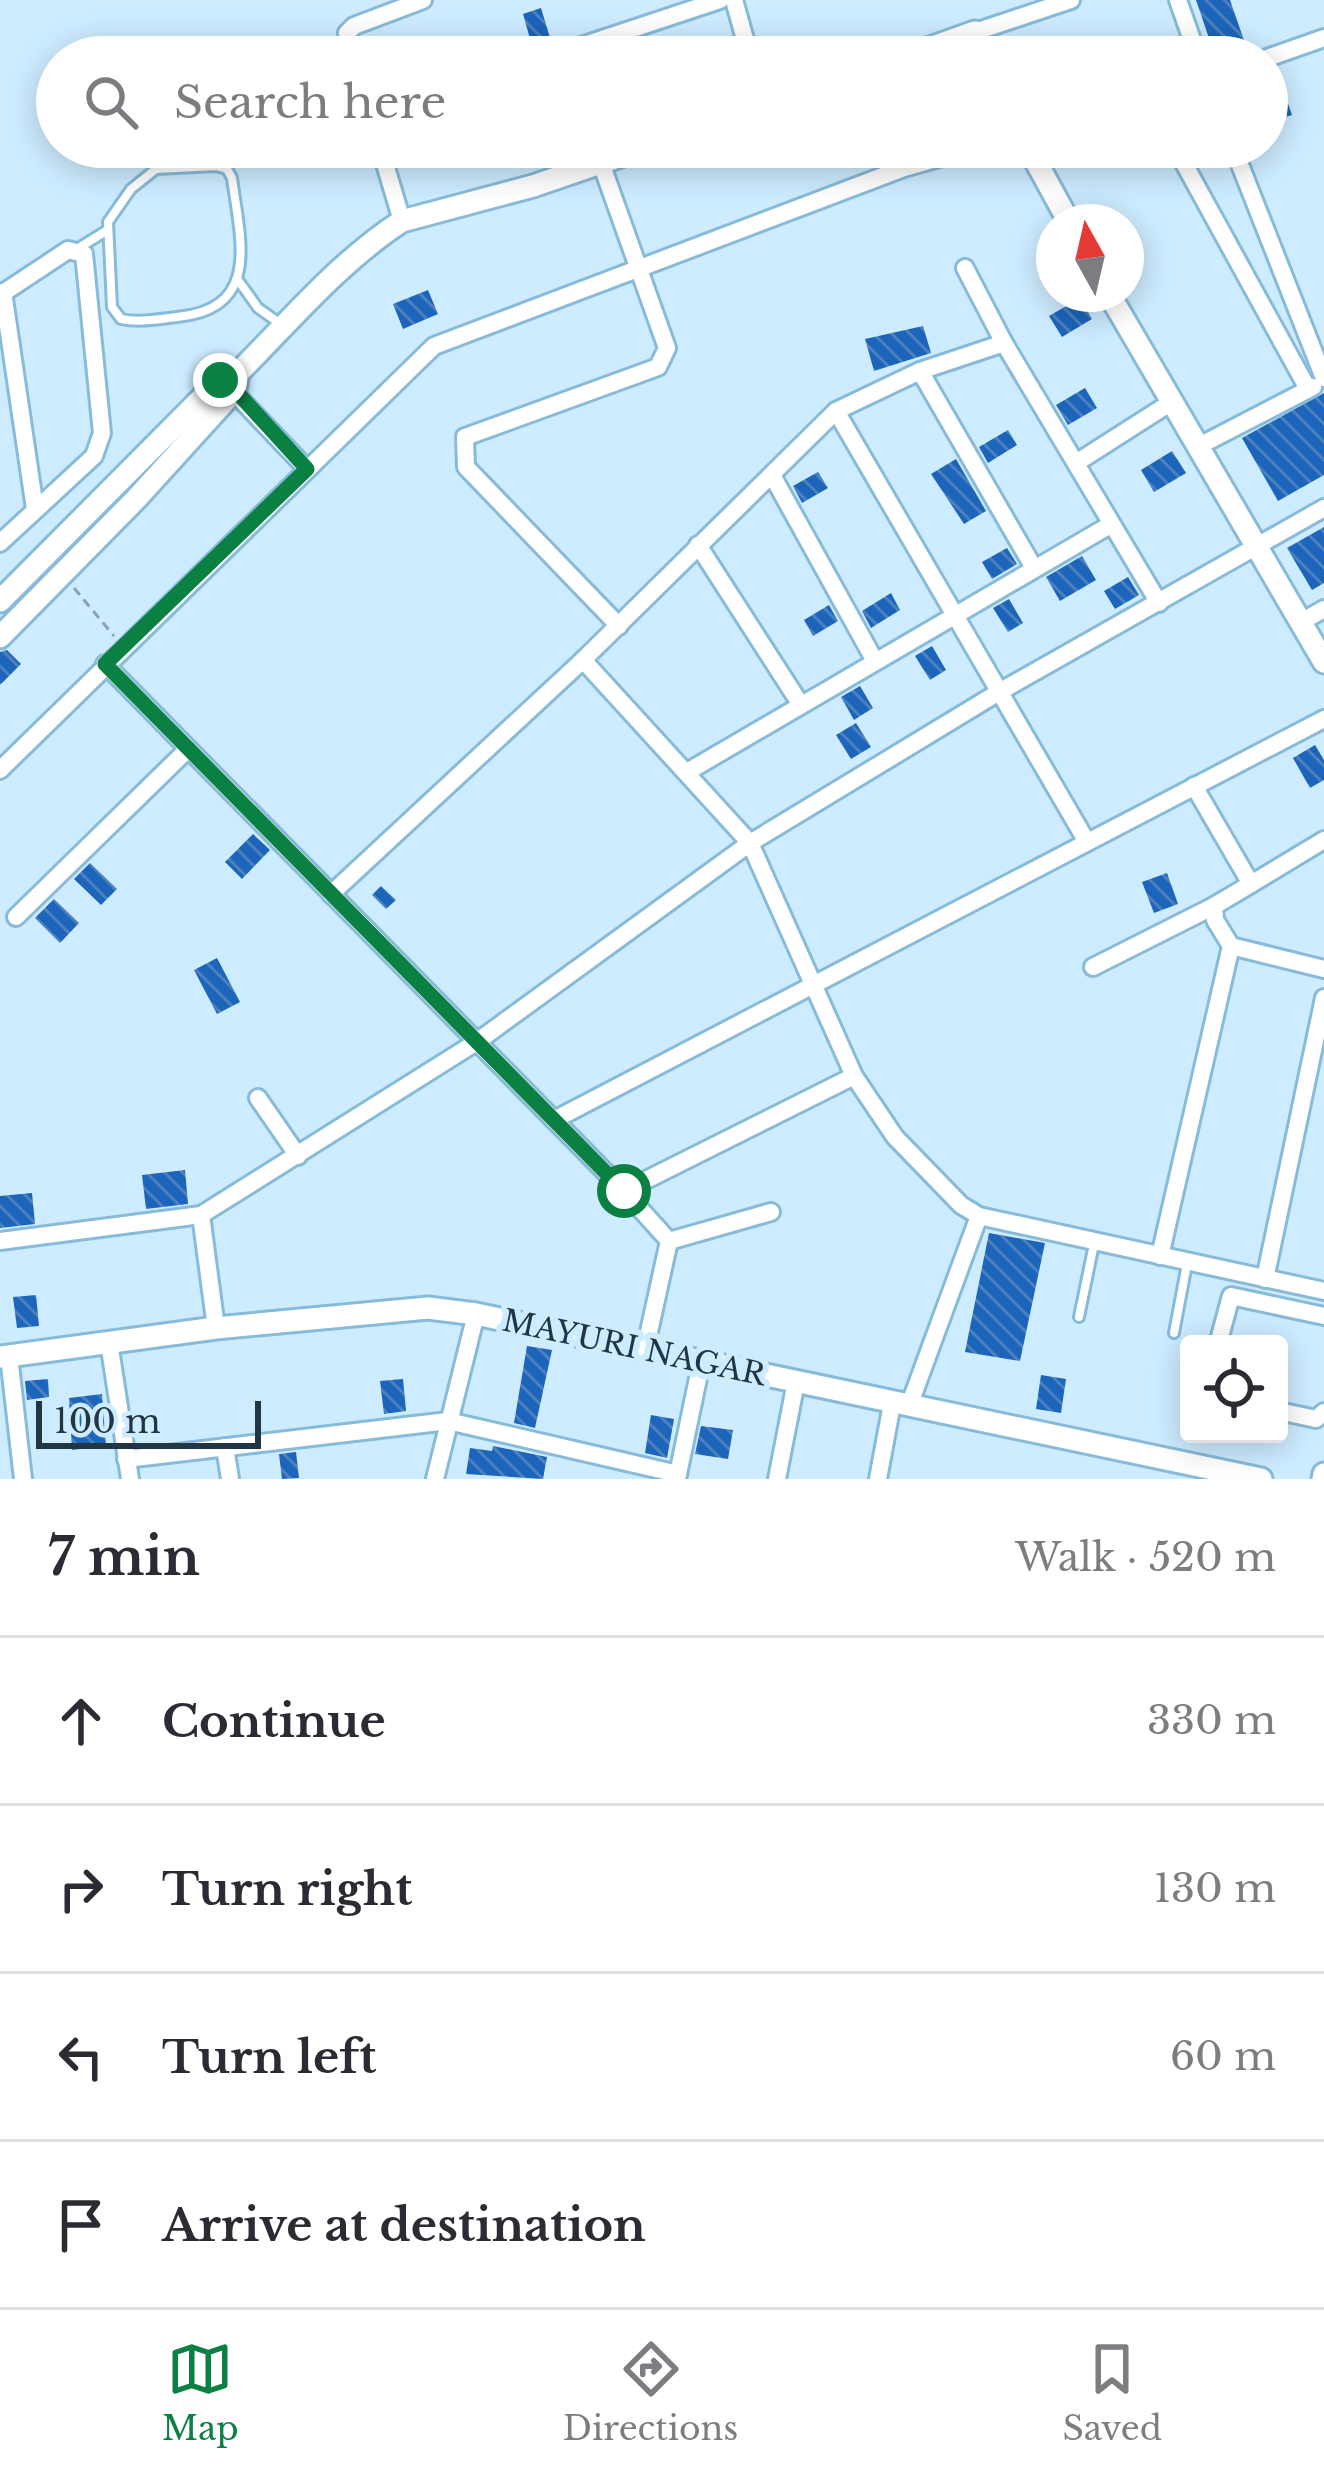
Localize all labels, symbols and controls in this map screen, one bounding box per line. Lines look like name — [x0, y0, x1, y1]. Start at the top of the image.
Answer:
search box — [36, 36, 1288, 168]
icon: search — [78, 69, 144, 135]
text: Search here — [174, 74, 446, 130]
north arrow — [1036, 204, 1144, 312]
route end — [193, 353, 247, 407]
route start — [597, 1164, 651, 1218]
street label: MAYURI NAGAR — [499, 1302, 770, 1394]
map controls — [1180, 1335, 1288, 1443]
button: locate — [1180, 1335, 1288, 1443]
scale bar — [36, 1395, 261, 1448]
text: 100 m — [54, 1401, 161, 1442]
text: 7 min — [48, 1526, 200, 1589]
text: Walk · 520 m — [1015, 1533, 1276, 1582]
icon: ahead — [48, 1688, 114, 1754]
text: Continue — [162, 1693, 386, 1749]
text: 330 m — [1147, 1696, 1276, 1745]
icon: right — [48, 1856, 114, 1922]
text: Turn right — [162, 1861, 412, 1917]
text: 130 m — [1154, 1864, 1276, 1913]
icon: left — [48, 2024, 114, 2090]
text: Turn left — [162, 2029, 376, 2085]
text: 60 m — [1170, 2032, 1276, 2081]
icon: arrive — [48, 2192, 114, 2258]
text: Arrive at destination — [162, 2197, 646, 2253]
tab: Map — [162, 2336, 239, 2449]
tab: Directions — [563, 2336, 738, 2449]
tab: Saved — [1062, 2336, 1162, 2449]

